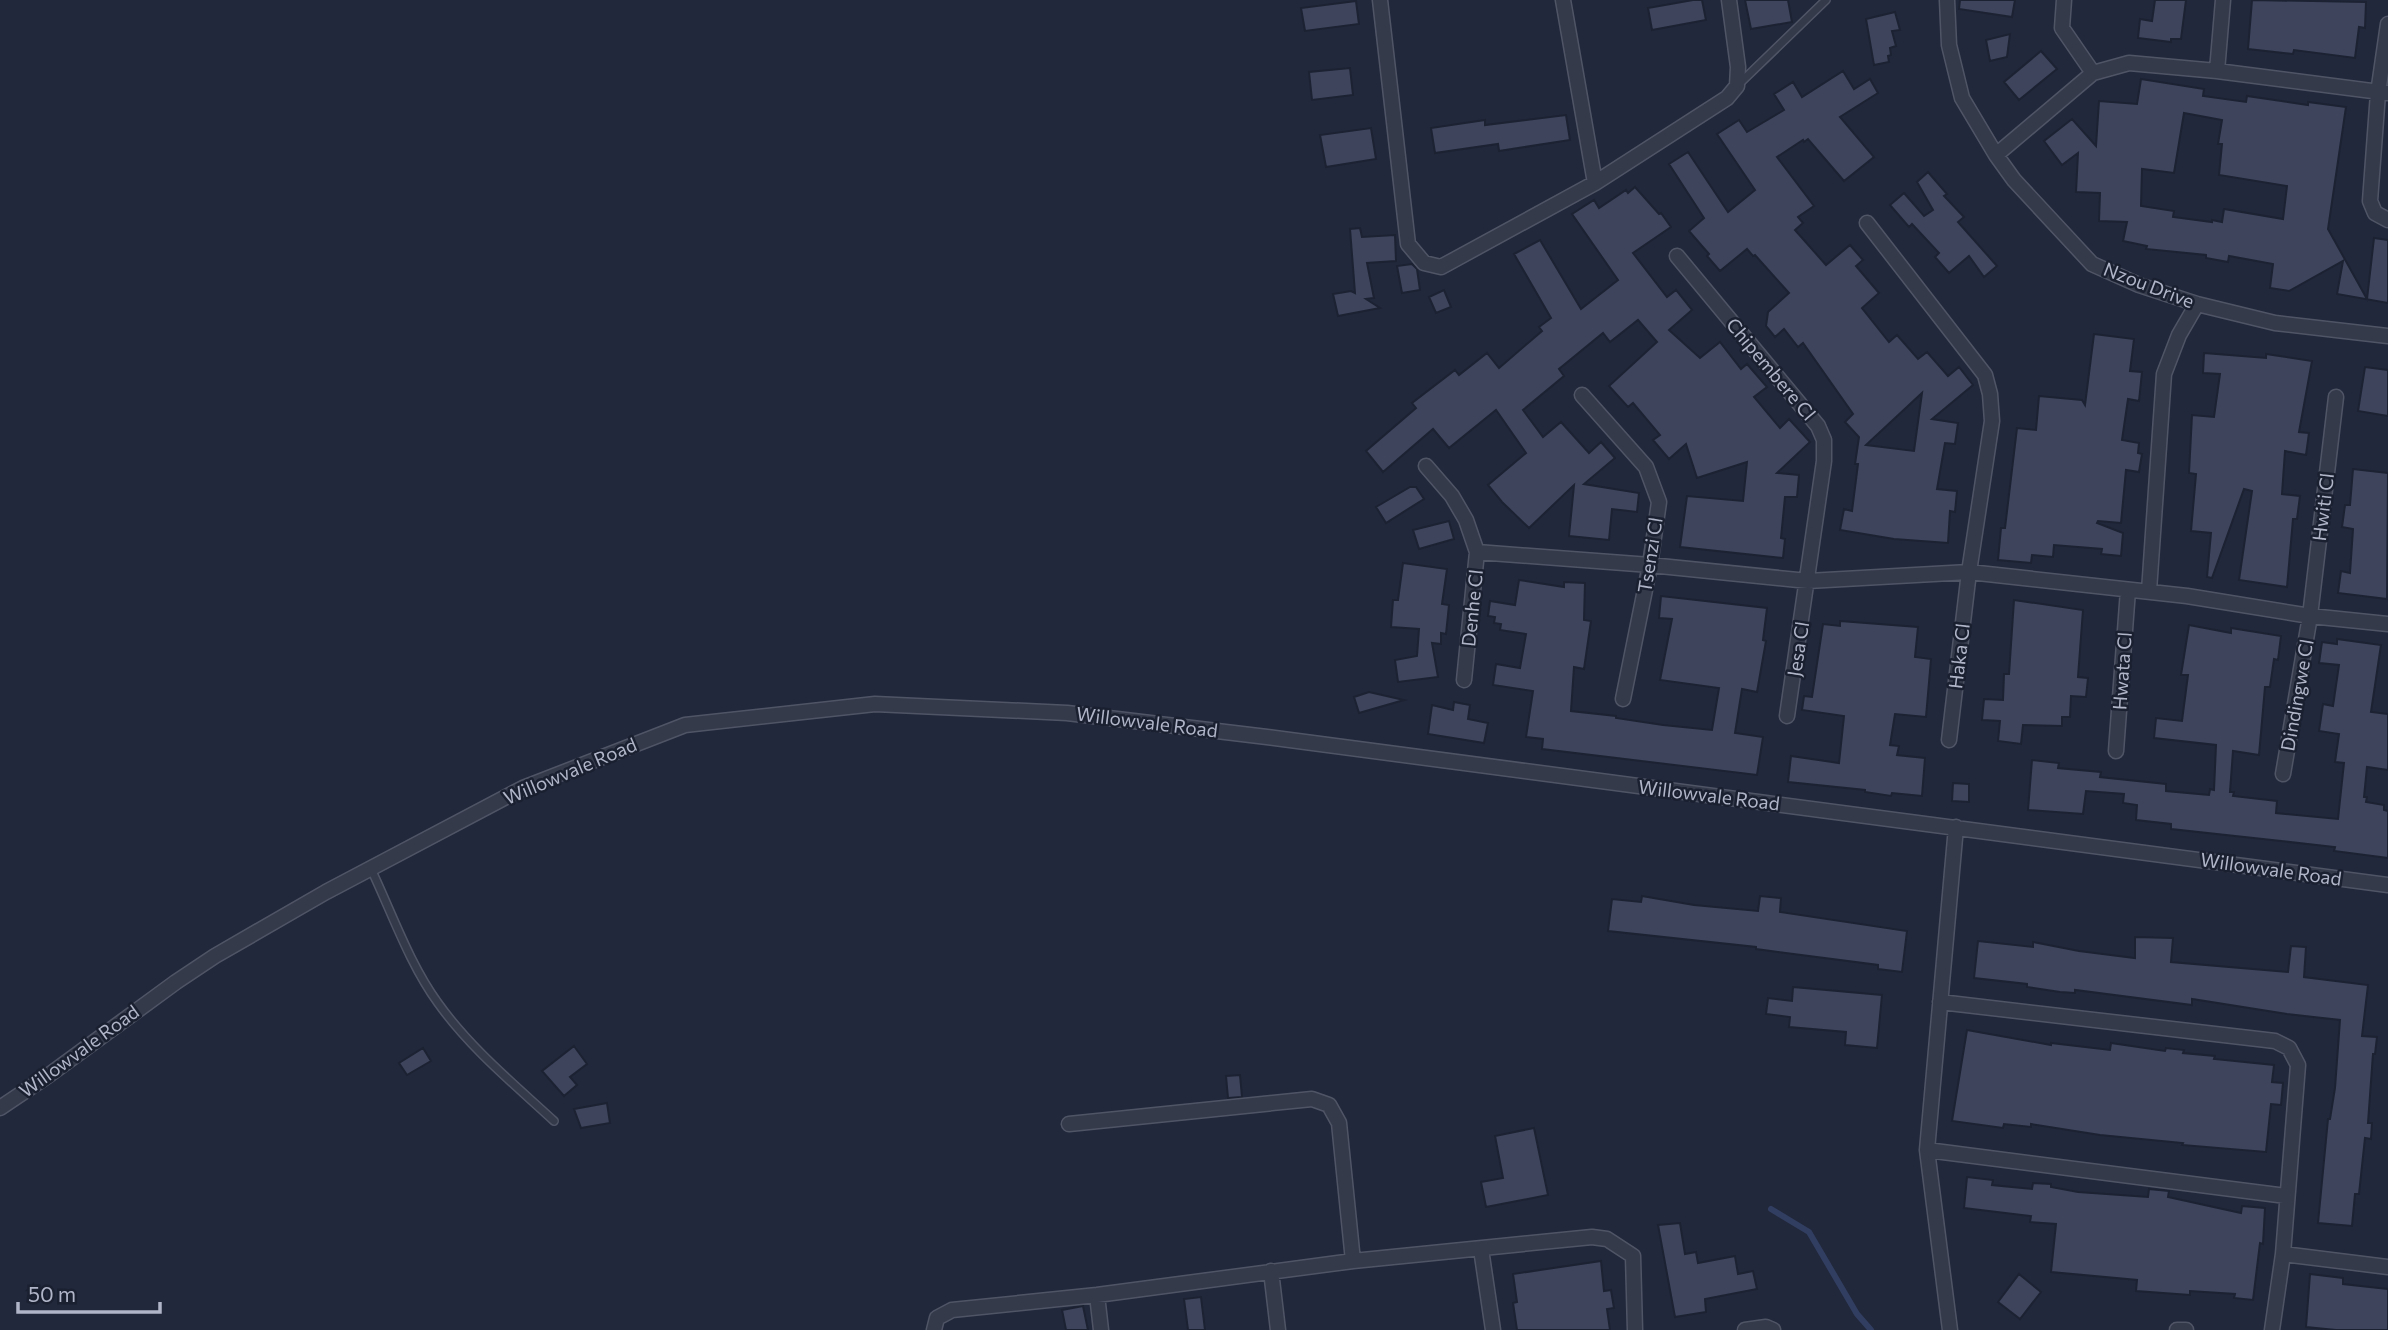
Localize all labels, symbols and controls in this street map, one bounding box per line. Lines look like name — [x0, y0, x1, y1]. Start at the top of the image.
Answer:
street label: Nzou Drive — [2101, 257, 2198, 312]
street label: Chipembere Cl — [1722, 313, 1821, 425]
street label: Hwiti Cl — [2307, 472, 2338, 542]
street label: Tsenzi Cl — [1632, 516, 1667, 594]
street label: Denhe Cl — [1456, 568, 1487, 648]
street label: Jesa Cl — [1782, 620, 1813, 678]
street label: Haka Cl — [1943, 622, 1974, 690]
street label: Hwata Cl — [2107, 631, 2136, 711]
street label: Dindingwe Cl — [2275, 637, 2318, 753]
street label: Willowvale Road — [1075, 701, 1219, 742]
street label: Willowvale Road — [500, 732, 640, 809]
street label: Willowvale Road — [1637, 774, 1781, 815]
street label: Willowvale Road — [2199, 847, 2343, 890]
street label: Willowvale Road — [14, 999, 143, 1102]
scale bar — [18, 1270, 159, 1314]
text: 50 m — [28, 1281, 76, 1306]

